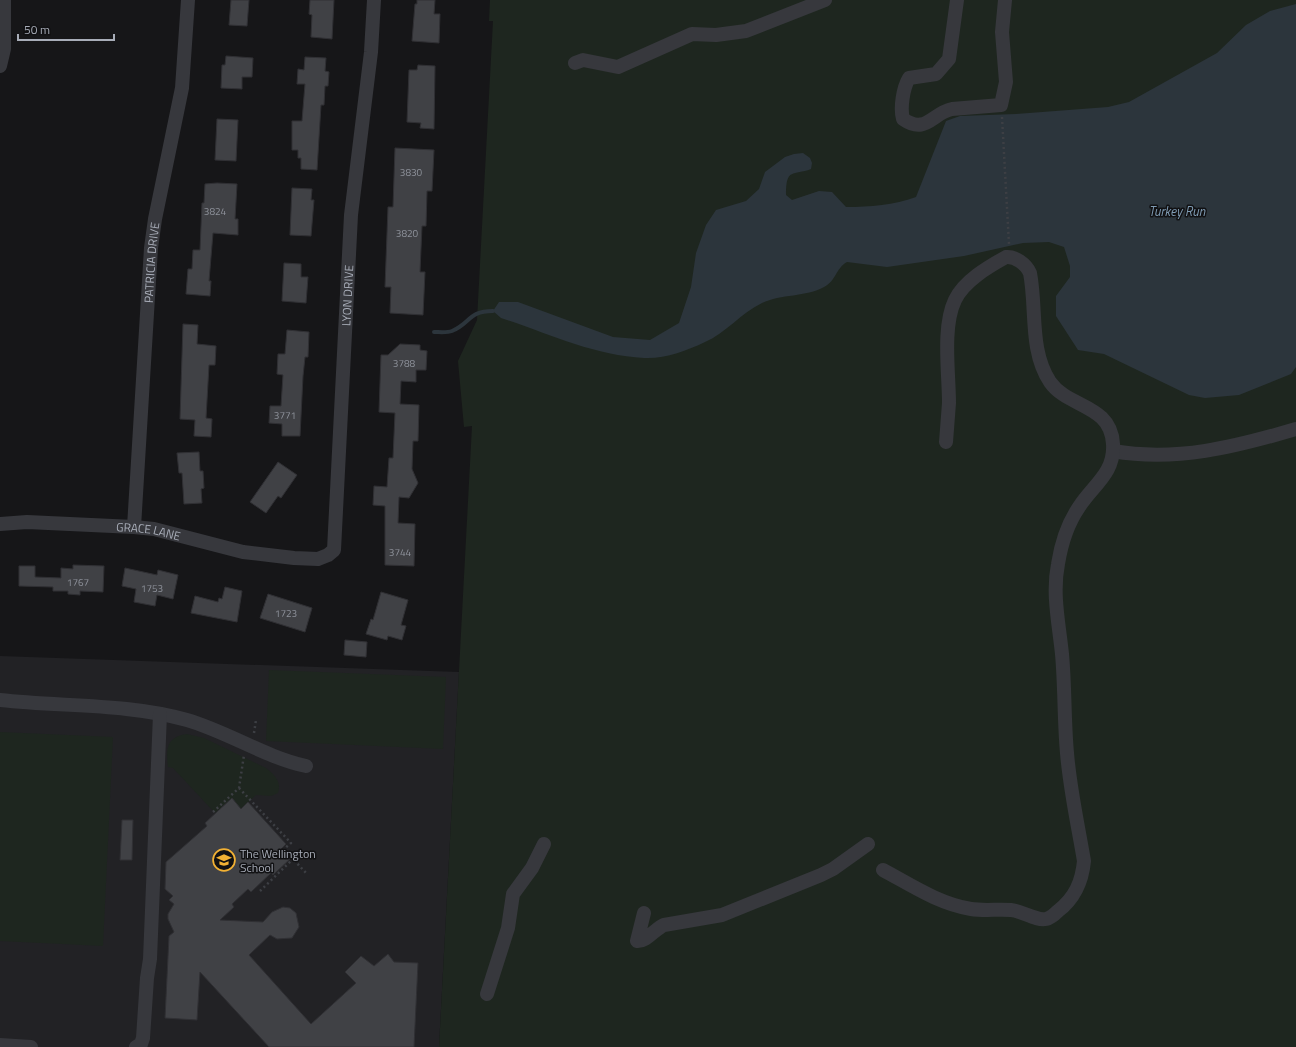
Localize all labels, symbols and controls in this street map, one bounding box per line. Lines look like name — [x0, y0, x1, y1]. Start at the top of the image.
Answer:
scale bar — [18, 16, 114, 42]
text: 50 m — [24, 20, 50, 39]
house number: 3830 — [400, 165, 423, 180]
water label: Turkey Run — [1149, 201, 1206, 221]
house number: 3824 — [204, 204, 227, 219]
street label: PATRICIA DRIVE — [138, 221, 164, 304]
house number: 3820 — [396, 226, 419, 241]
street label: LYON DRIVE — [336, 264, 358, 327]
house number: 3788 — [393, 356, 416, 371]
house number: 3771 — [274, 408, 296, 423]
street label: GRACE LANE — [116, 517, 183, 545]
house number: 3744 — [389, 545, 412, 560]
house number: 1767 — [67, 575, 89, 590]
house number: 1753 — [141, 581, 163, 596]
house number: 1723 — [275, 606, 297, 621]
place label: The Wellington School — [240, 844, 316, 877]
school or university icon: The Wellington School — [211, 847, 237, 873]

